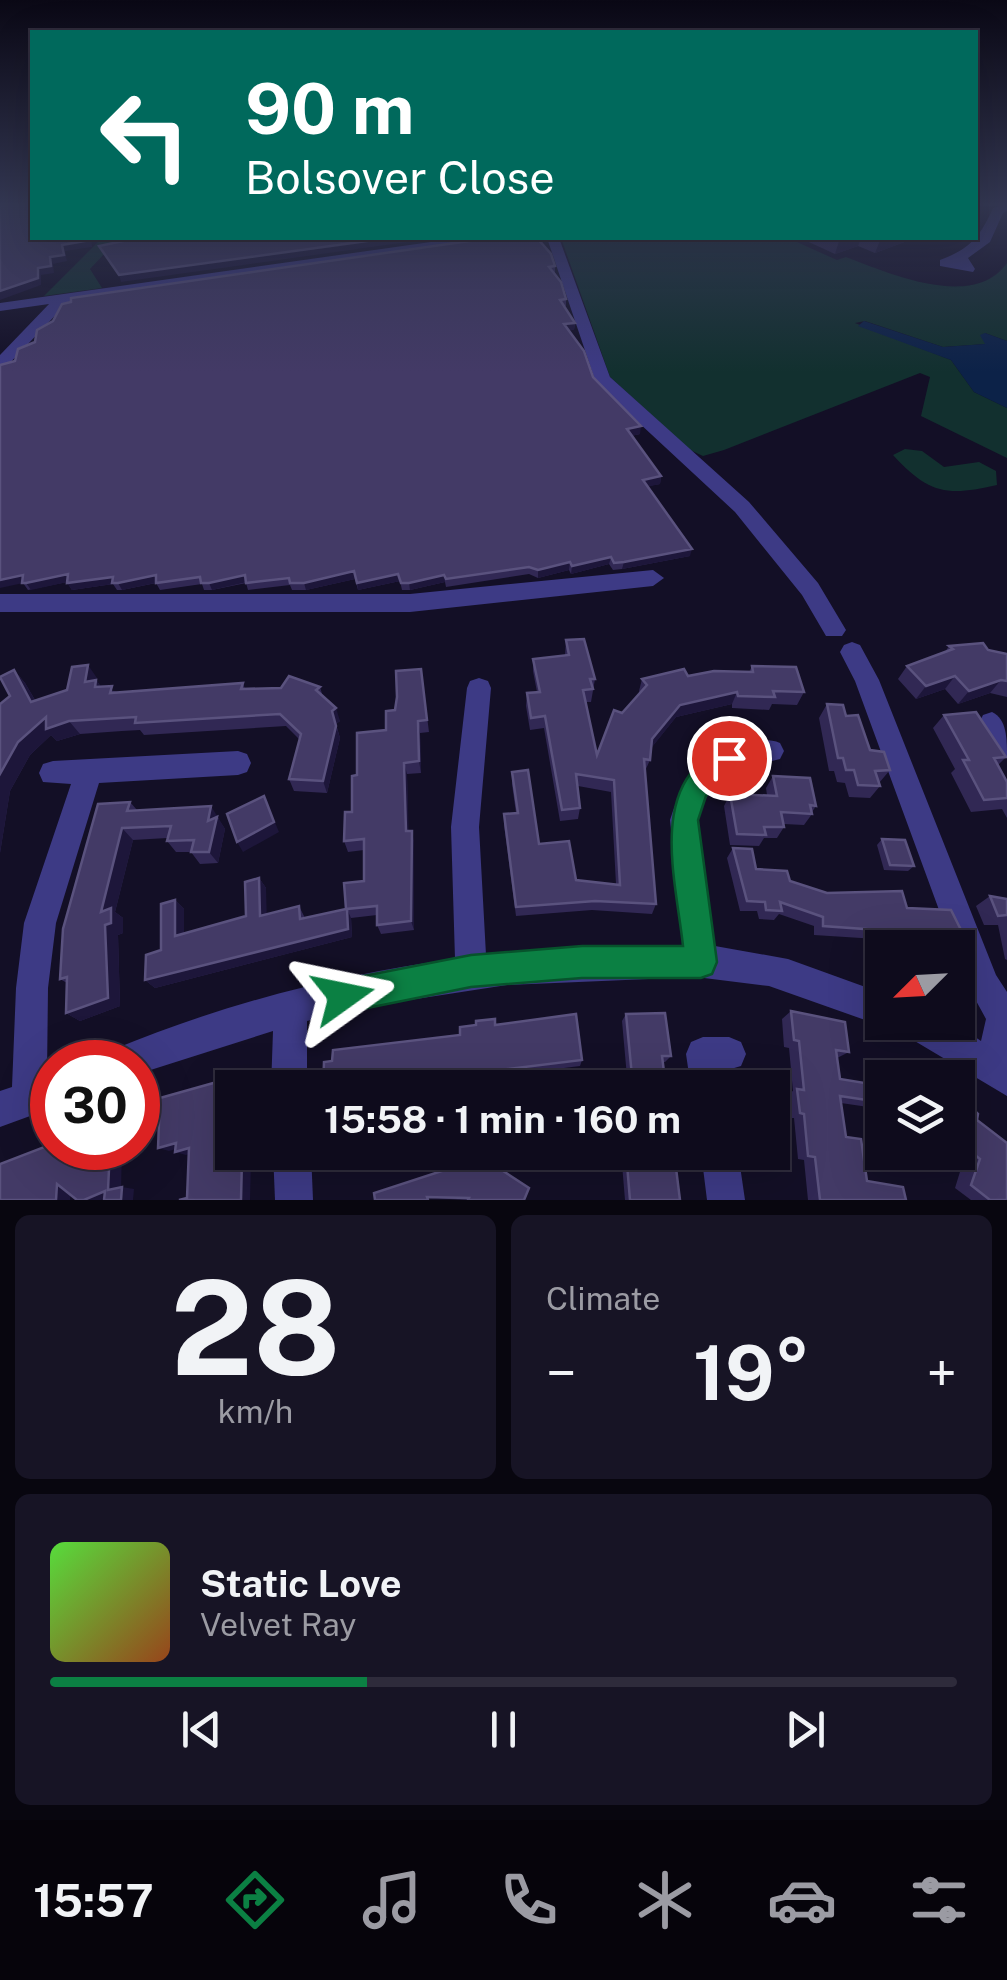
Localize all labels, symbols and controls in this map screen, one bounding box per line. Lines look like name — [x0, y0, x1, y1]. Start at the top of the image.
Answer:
text: 90 m — [245, 67, 415, 150]
icon: left — [80, 70, 210, 200]
text: Bolsover Close — [245, 151, 555, 204]
pin — [687, 716, 772, 801]
icon: arrive — [702, 731, 757, 786]
north arrow — [865, 930, 975, 1040]
map controls — [865, 930, 975, 1170]
position arrow — [291, 944, 395, 1048]
speed limit sign: 30 — [30, 1040, 160, 1170]
button: layers — [865, 1060, 975, 1170]
text: 15:58 · 1 min · 160 m — [324, 1097, 681, 1142]
text: 28 — [171, 1252, 340, 1404]
text: Climate — [546, 1280, 660, 1317]
text: 19° — [693, 1329, 810, 1417]
text: − — [546, 1341, 577, 1405]
text: + — [926, 1341, 957, 1405]
text: km/h — [218, 1393, 293, 1430]
text: Static Love — [200, 1561, 402, 1606]
text: Velvet Ray — [200, 1606, 356, 1643]
icon: previous — [174, 1702, 229, 1757]
icon: pause — [476, 1702, 531, 1757]
icon: next — [778, 1702, 833, 1757]
icon: directions — [220, 1865, 290, 1935]
icon: music — [357, 1865, 427, 1935]
icon: phone — [494, 1865, 564, 1935]
icon: climate — [630, 1865, 700, 1935]
icon: car — [767, 1865, 837, 1935]
icon: filters — [904, 1865, 974, 1935]
text: 15:57 — [33, 1874, 154, 1927]

